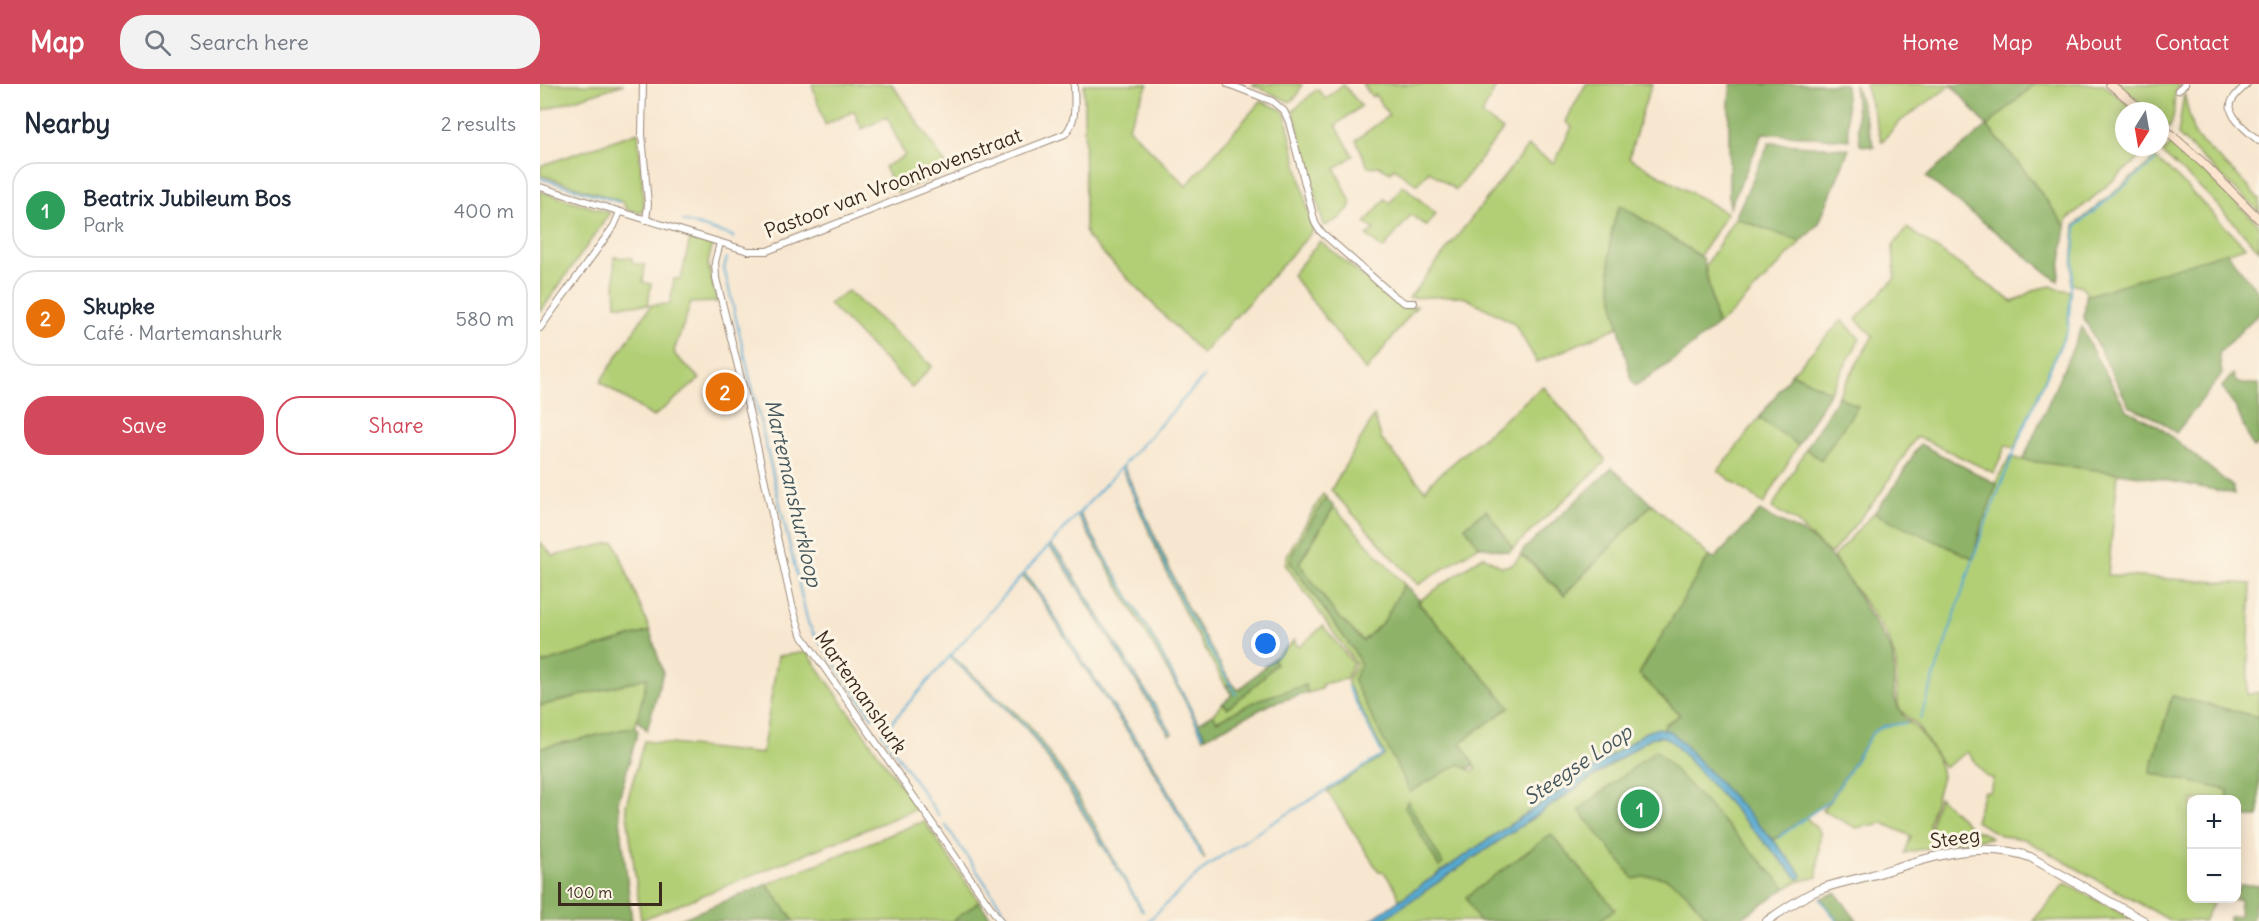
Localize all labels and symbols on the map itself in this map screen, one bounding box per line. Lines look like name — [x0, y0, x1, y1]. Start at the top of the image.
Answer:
north arrow — [2115, 102, 2169, 156]
street label: Pastoor van Vroonhovenstraat — [761, 122, 1025, 243]
pin: 2 — [706, 370, 744, 414]
water label: Martemanshurkloop — [759, 397, 828, 590]
street label: Martemanshurk — [810, 626, 913, 758]
your location — [1251, 629, 1280, 658]
water label: Steegse Loop — [1518, 718, 1638, 811]
pin: 1 — [1620, 786, 1660, 832]
street label: Steeg — [1928, 822, 1981, 853]
scale bar — [558, 879, 662, 906]

